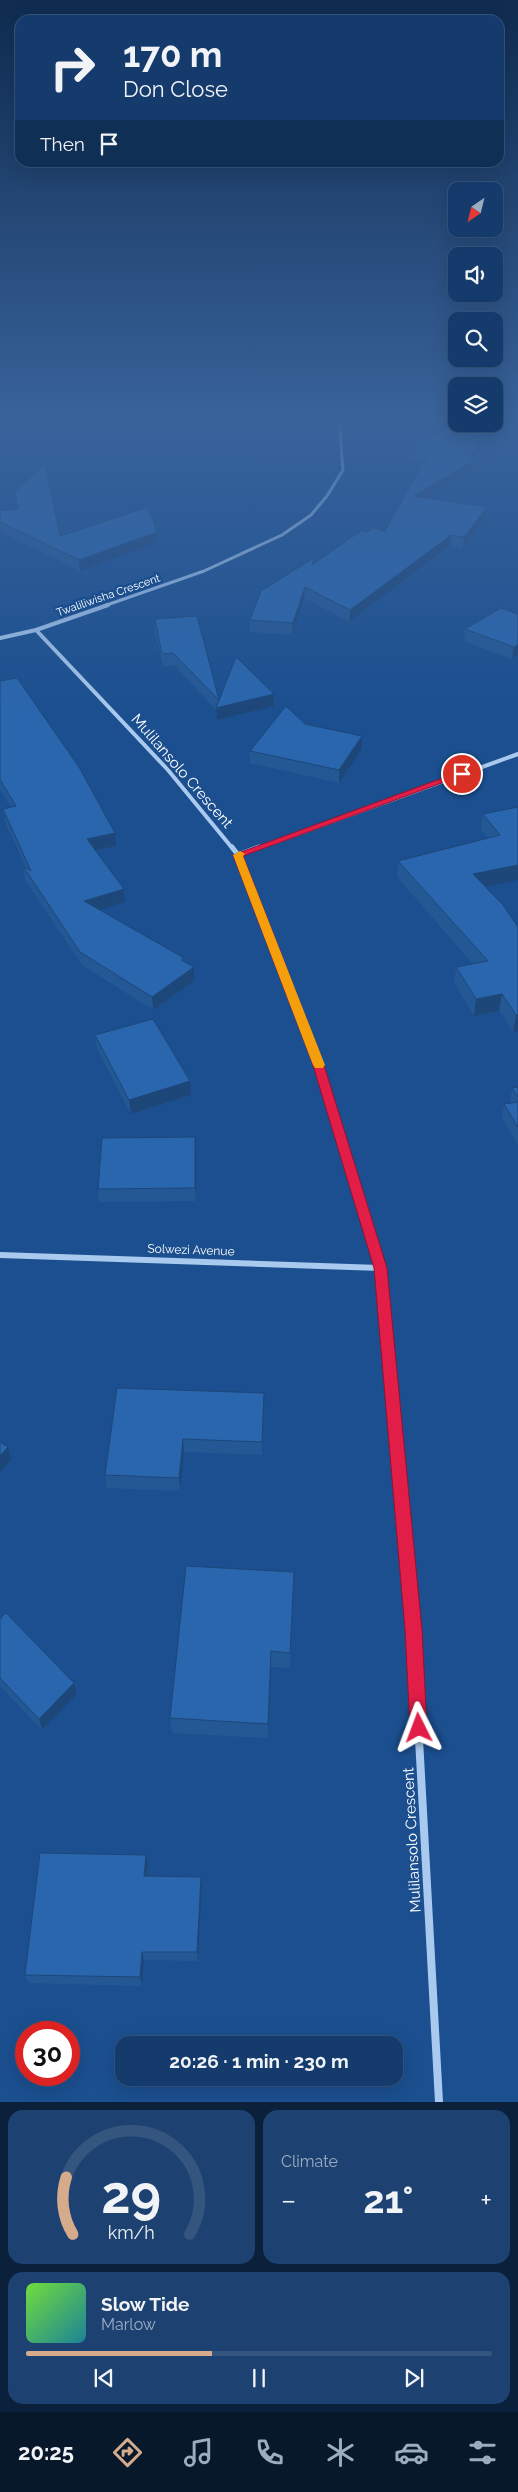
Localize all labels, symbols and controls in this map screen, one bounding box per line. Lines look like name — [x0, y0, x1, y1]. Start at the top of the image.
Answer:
text: 170 m — [123, 34, 222, 75]
icon: right — [40, 35, 105, 100]
text: Don Close — [123, 76, 228, 102]
icon: arrive — [95, 130, 123, 158]
text: Then — [40, 133, 85, 155]
north arrow — [448, 182, 502, 238]
map controls — [448, 182, 503, 432]
button: sound — [448, 247, 503, 302]
button: search — [448, 312, 503, 367]
button: layers — [448, 377, 503, 432]
street label: Twaliliwisha Crescent — [55, 572, 162, 619]
street label: Mulilansolo Crescent — [127, 710, 237, 832]
pin — [441, 753, 483, 795]
icon: arrive — [448, 760, 476, 788]
street label: Solwezi Avenue — [147, 1241, 235, 1259]
position arrow — [392, 1701, 444, 1753]
street label: Mulilansolo Crescent — [399, 1767, 425, 1913]
speed limit sign: 30 — [15, 2021, 80, 2086]
text: 20:26 · 1 min · 230 m — [169, 2050, 349, 2072]
text: Climate — [281, 2152, 338, 2171]
text: 29 — [102, 2164, 161, 2225]
text: 21° — [363, 2177, 413, 2222]
text: − — [281, 2184, 296, 2217]
text: + — [480, 2184, 492, 2217]
text: km/h — [108, 2222, 155, 2243]
text: Slow Tide — [101, 2293, 190, 2315]
text: Marlow — [101, 2315, 156, 2334]
icon: previous — [90, 2364, 118, 2392]
icon: pause — [245, 2364, 273, 2392]
icon: next — [400, 2364, 428, 2392]
icon: directions — [110, 2435, 145, 2470]
icon: music — [181, 2435, 216, 2470]
icon: phone — [252, 2435, 287, 2470]
icon: climate — [323, 2435, 358, 2470]
icon: car — [394, 2435, 429, 2470]
icon: filters — [465, 2435, 500, 2470]
text: 20:25 — [18, 2439, 74, 2465]

